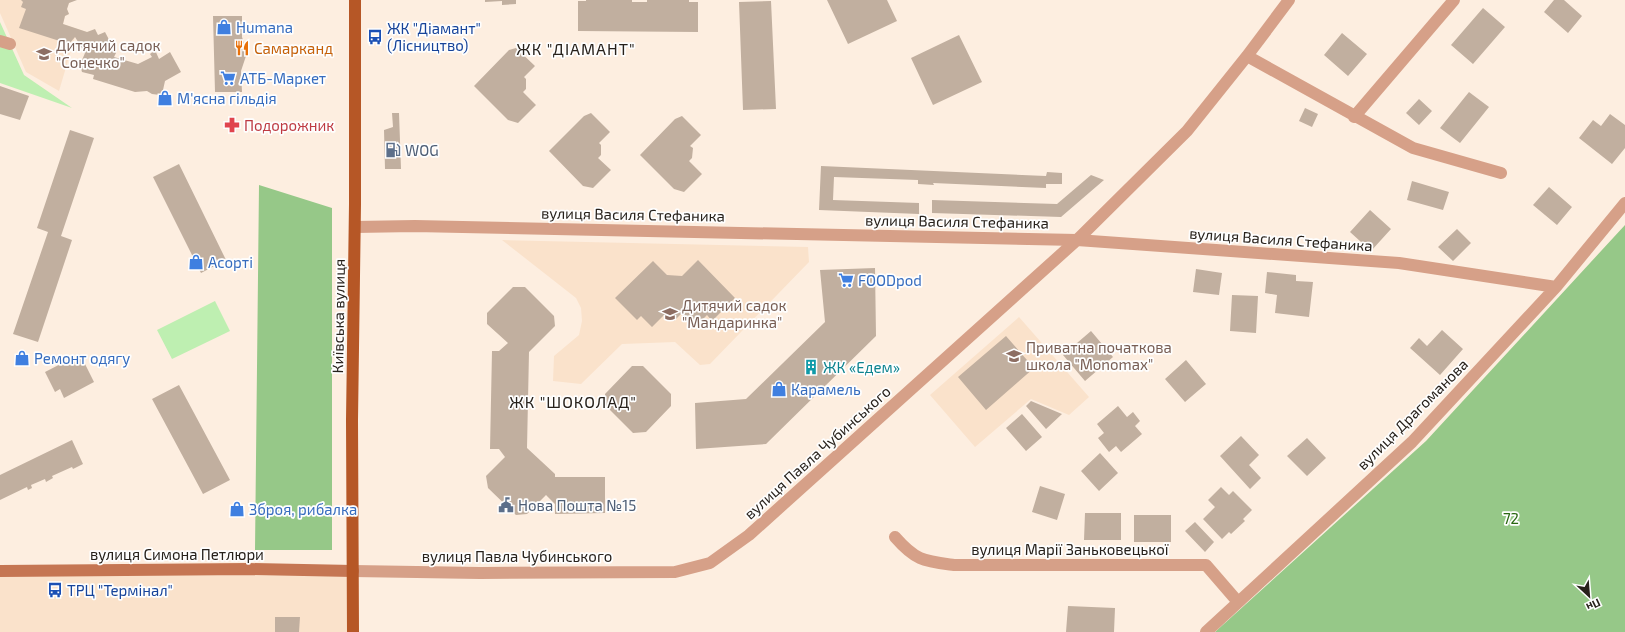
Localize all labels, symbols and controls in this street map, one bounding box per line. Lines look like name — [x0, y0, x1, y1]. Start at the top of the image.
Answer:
shop icon: Humana — [215, 18, 233, 36]
place label: Humana — [236, 18, 293, 36]
place label: ЖК "Діамант" (Лісництво) — [387, 19, 481, 54]
bus stop icon: ЖК "Діамант" (Лісництво) — [366, 28, 384, 46]
place label: Дитячий садок "Сонечко" — [56, 36, 161, 71]
restaurant icon: Самарканд — [233, 39, 251, 57]
place label: Самарканд — [254, 39, 333, 57]
district label: ЖК "ДІАМАНТ" — [516, 39, 636, 58]
school or university icon: Дитячий садок "Сонечко" — [35, 45, 53, 63]
supermarket icon: АТБ-Маркет — [219, 69, 237, 87]
place label: АТБ-Маркет — [240, 69, 326, 87]
shop icon: М'ясна гільдія — [156, 89, 174, 107]
place label: М'ясна гільдія — [177, 89, 277, 107]
pharmacy icon: Подорожник — [223, 116, 241, 134]
place label: Подорожник — [244, 116, 334, 134]
fuel station icon: WOG — [384, 141, 402, 159]
place label: WOG — [405, 141, 439, 159]
street label: вулиця Василя Стефаника — [541, 203, 725, 226]
street label: вулиця Василя Стефаника — [865, 210, 1049, 233]
street label: вулиця Василя Стефаника — [1189, 224, 1373, 255]
shop icon: Асорті — [187, 253, 205, 271]
place label: Асорті — [208, 253, 253, 271]
street label: Київська вулиця — [328, 259, 349, 373]
supermarket icon: FOODpod — [837, 271, 855, 289]
place label: FOODpod — [858, 271, 922, 289]
place label: Дитячий садок "Мандаринка" — [682, 296, 787, 331]
school or university icon: Дитячий садок "Мандаринка" — [661, 305, 679, 323]
place label: Приватна початкова школа "Monomax" — [1026, 338, 1172, 373]
school or university icon: Приватна початкова школа "Monomax" — [1005, 347, 1023, 365]
shop icon: Ремонт одягу — [13, 349, 31, 367]
place label: Ремонт одягу — [34, 349, 130, 368]
street label: вулиця Драгоманова — [1353, 355, 1472, 474]
building icon: ЖК «Едем» — [802, 358, 820, 376]
place label: ЖК «Едем» — [823, 358, 900, 376]
shop icon: Карамель — [770, 380, 788, 398]
place label: Карамель — [791, 380, 861, 398]
street label: вулиця Павла Чубинського — [740, 382, 894, 523]
district label: ЖК "ШОКОЛАД" — [509, 392, 637, 411]
public building icon: Нова Пошта №15 — [497, 496, 515, 514]
place label: Нова Пошта №15 — [518, 496, 636, 514]
shop icon: Зброя, рибалка — [228, 500, 246, 518]
place label: Зброя, рибалка — [249, 500, 357, 518]
park label: 72 — [1503, 509, 1519, 527]
street label: вулиця Марії Заньковецької — [971, 540, 1169, 559]
street label: вулиця Симона Петлюри — [90, 545, 264, 564]
street label: вулиця Павла Чубинського — [422, 547, 612, 566]
north arrow — [1569, 576, 1609, 616]
bus stop icon: ТРЦ "Термінал" — [46, 581, 64, 599]
place label: ТРЦ "Термінал" — [67, 581, 173, 599]
text: Пн — [1584, 596, 1603, 614]

